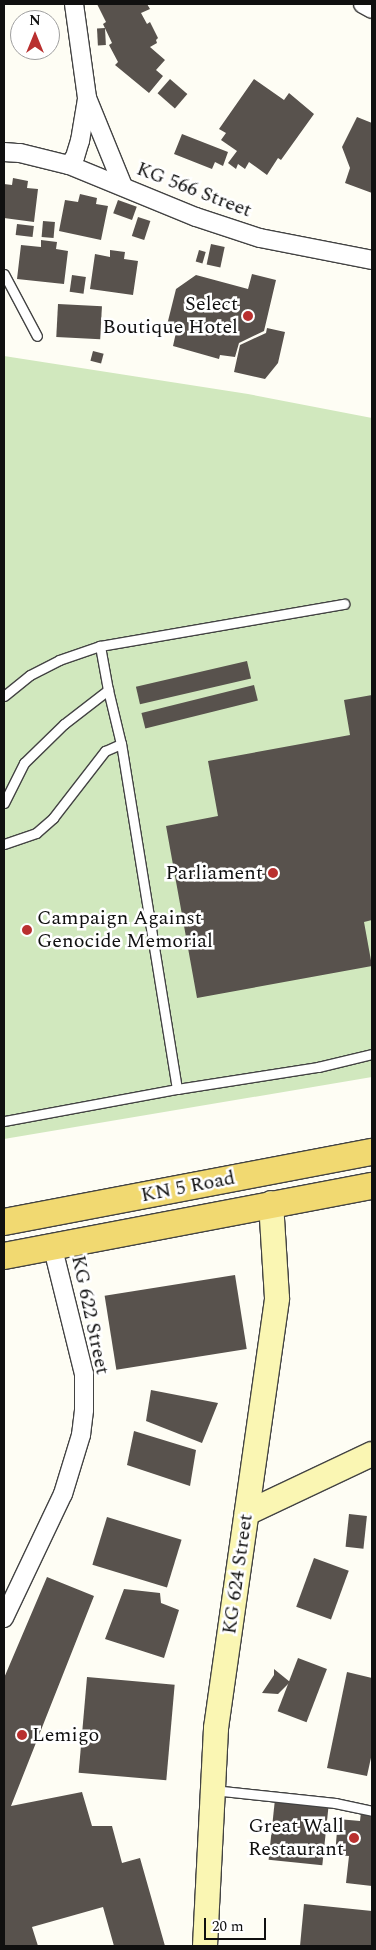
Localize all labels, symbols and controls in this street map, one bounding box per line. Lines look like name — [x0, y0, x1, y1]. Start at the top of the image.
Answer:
north arrow — [10, 10, 60, 60]
text: N — [29, 10, 41, 31]
street label: KG 566 Street — [133, 157, 255, 223]
place label: Select Boutique Hotel — [103, 292, 238, 339]
marker: Select Boutique Hotel — [242, 310, 254, 322]
place label: Parliament — [165, 861, 263, 885]
marker: Parliament — [267, 867, 279, 879]
place label: Campaign Against Genocide Memorial — [37, 906, 213, 953]
marker: Campaign Against Genocide Memorial — [21, 924, 33, 936]
street label: KN 5 Road — [139, 1166, 237, 1208]
street label: KG 622 Street — [66, 1253, 114, 1377]
street label: KG 624 Street — [218, 1512, 258, 1636]
place label: Lemigo — [32, 1723, 99, 1747]
marker: Lemigo — [16, 1729, 28, 1741]
place label: Great Wall Restaurant — [248, 1814, 344, 1861]
marker: Great Wall Restaurant — [348, 1832, 360, 1844]
scale bar — [206, 1908, 268, 1940]
text: 20 m — [212, 1915, 244, 1938]

